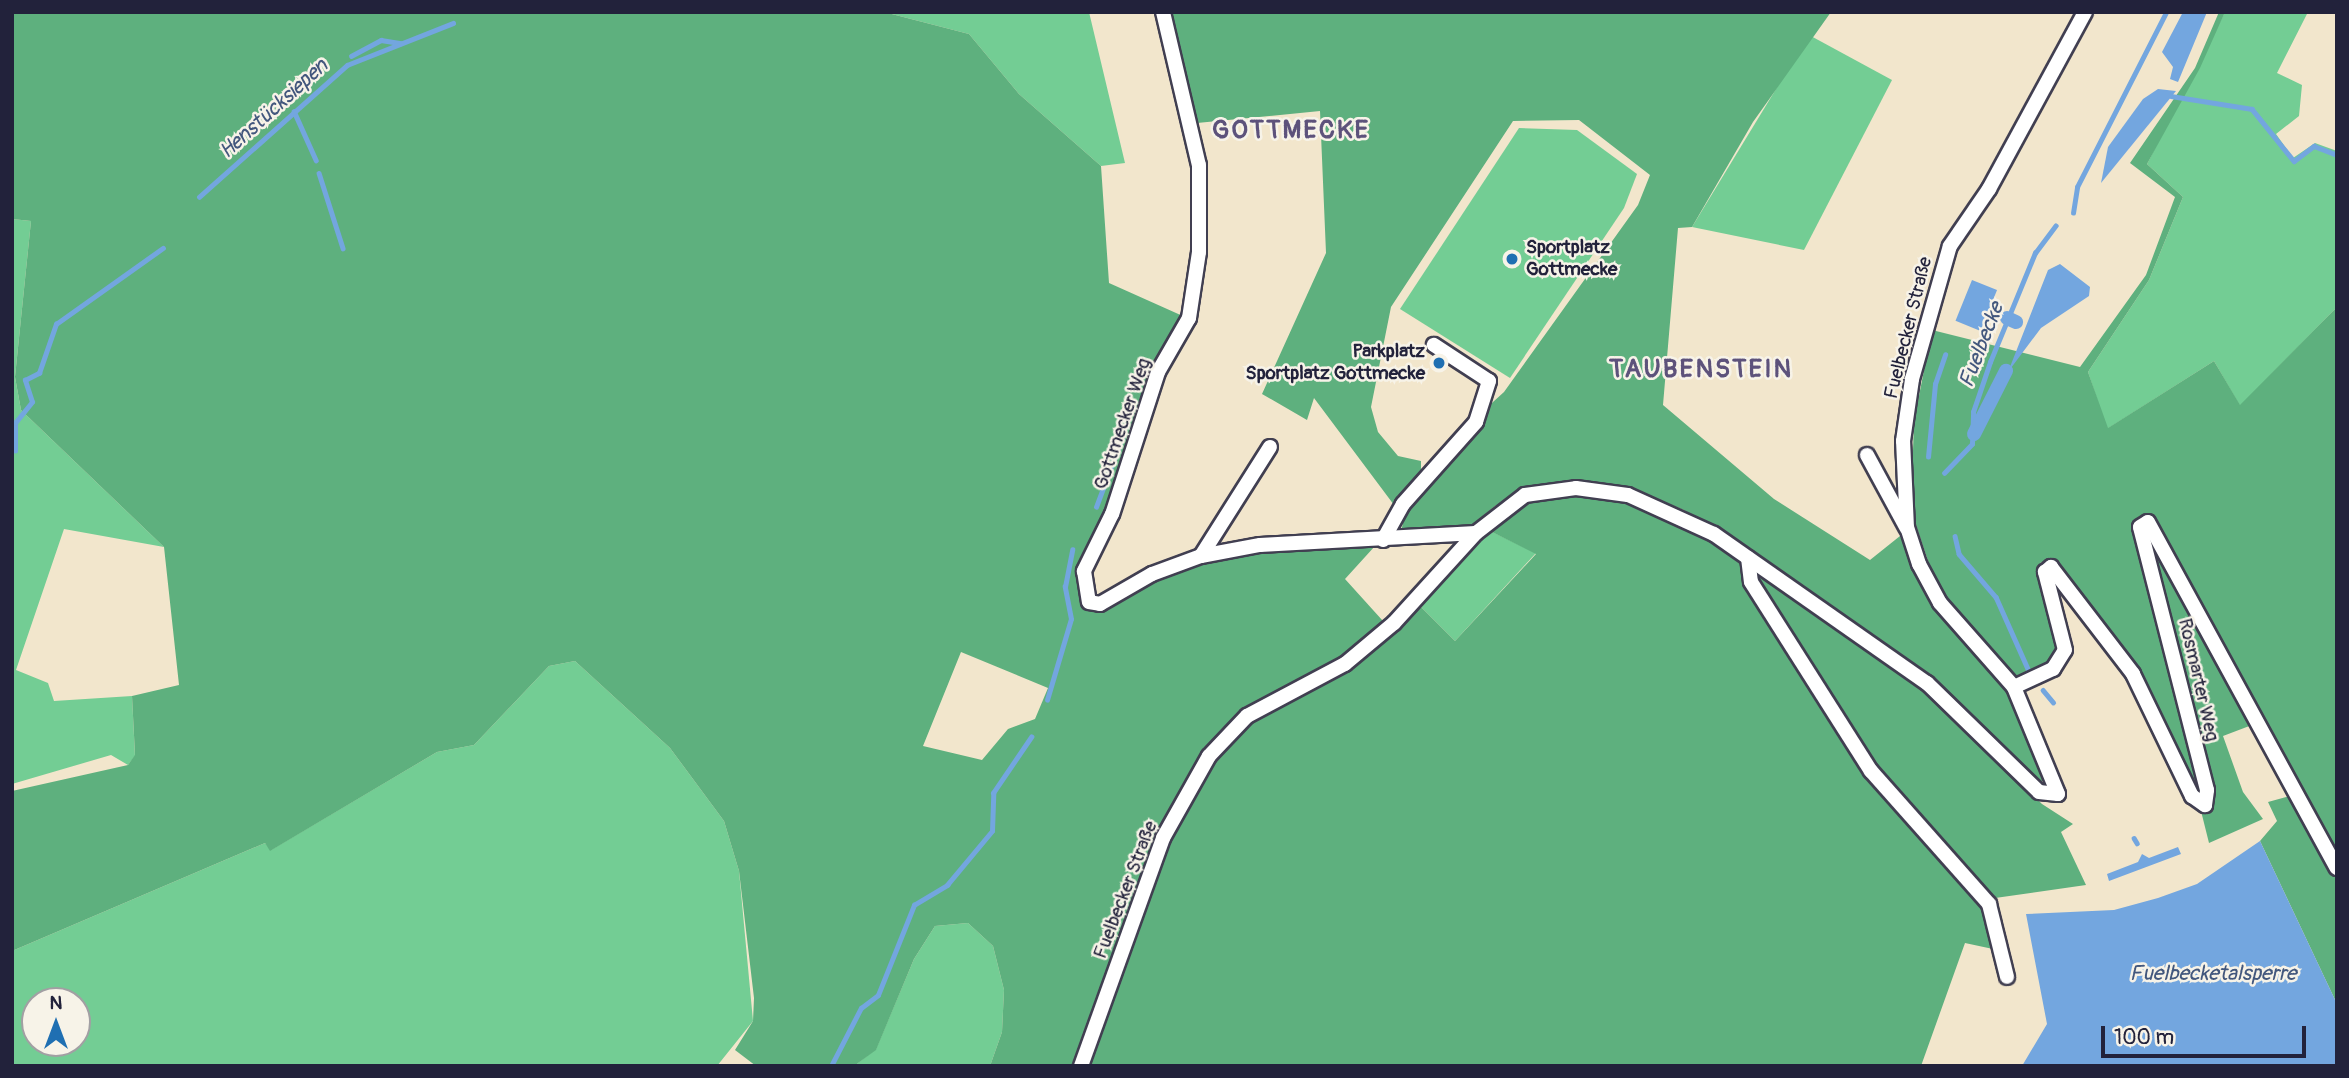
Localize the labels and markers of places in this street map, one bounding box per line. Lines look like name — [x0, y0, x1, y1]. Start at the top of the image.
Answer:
place label: Sportplatz Gottmecke — [1526, 237, 1617, 281]
marker: Sportplatz Gottmecke — [1504, 251, 1520, 267]
place label: Parkplatz Sportplatz Gottmecke — [1246, 341, 1425, 385]
marker: Parkplatz Sportplatz Gottmecke — [1431, 355, 1447, 371]

